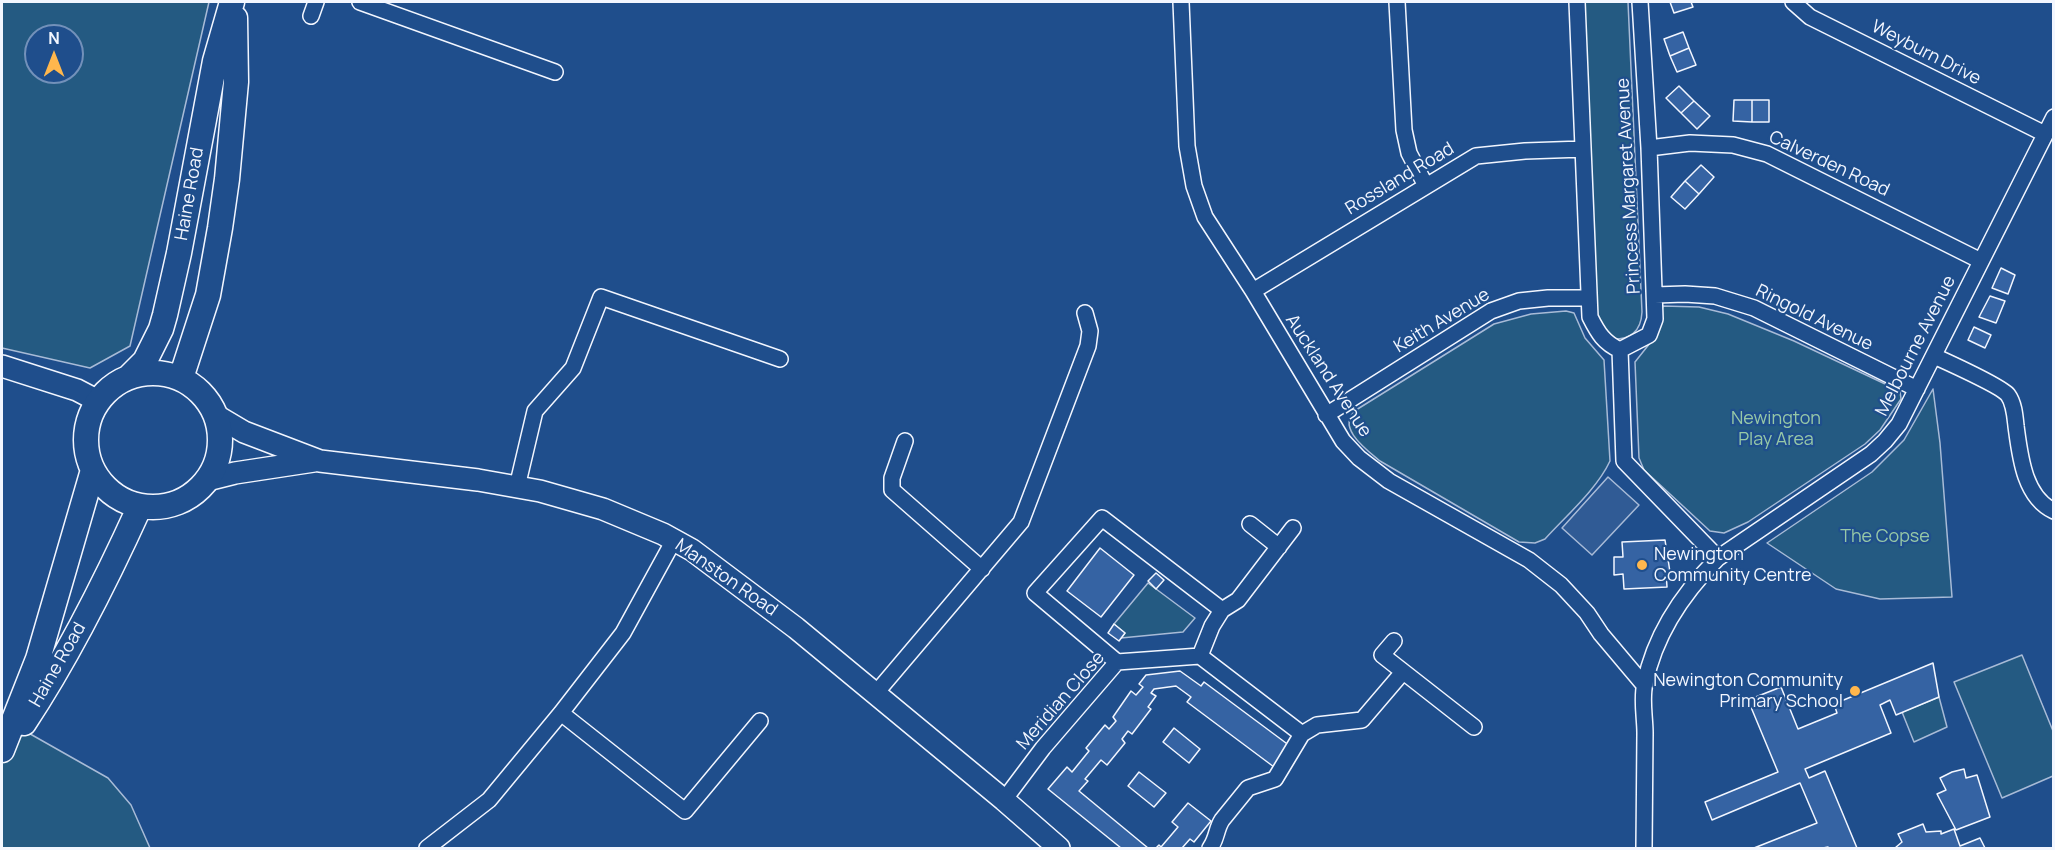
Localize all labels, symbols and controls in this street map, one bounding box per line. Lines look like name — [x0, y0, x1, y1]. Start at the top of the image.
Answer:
street label: Weyburn Drive — [1868, 16, 1984, 90]
north arrow — [24, 24, 84, 84]
text: N — [48, 27, 60, 49]
street label: Princess Margaret Avenue — [1613, 78, 1645, 294]
street label: Calverden Road — [1765, 127, 1893, 201]
street label: Rossland Road — [1342, 138, 1458, 220]
street label: Haine Road — [171, 146, 209, 242]
street label: Melbourne Avenue — [1871, 272, 1961, 420]
street label: Ringold Avenue — [1752, 280, 1876, 356]
street label: Keith Avenue — [1390, 284, 1494, 358]
street label: Auckland Avenue — [1280, 311, 1376, 441]
park label: Newington Play Area — [1731, 408, 1821, 450]
park label: The Copse — [1840, 526, 1930, 548]
street label: Manston Road — [671, 535, 781, 621]
place label: Newington Community Centre — [1654, 544, 1812, 586]
marker: Newington Community Centre — [1635, 558, 1649, 572]
street label: Haine Road — [25, 619, 91, 711]
street label: Meridian Close — [1012, 647, 1110, 755]
place label: Newington Community Primary School — [1653, 670, 1843, 712]
marker: Newington Community Primary School — [1848, 684, 1862, 698]

